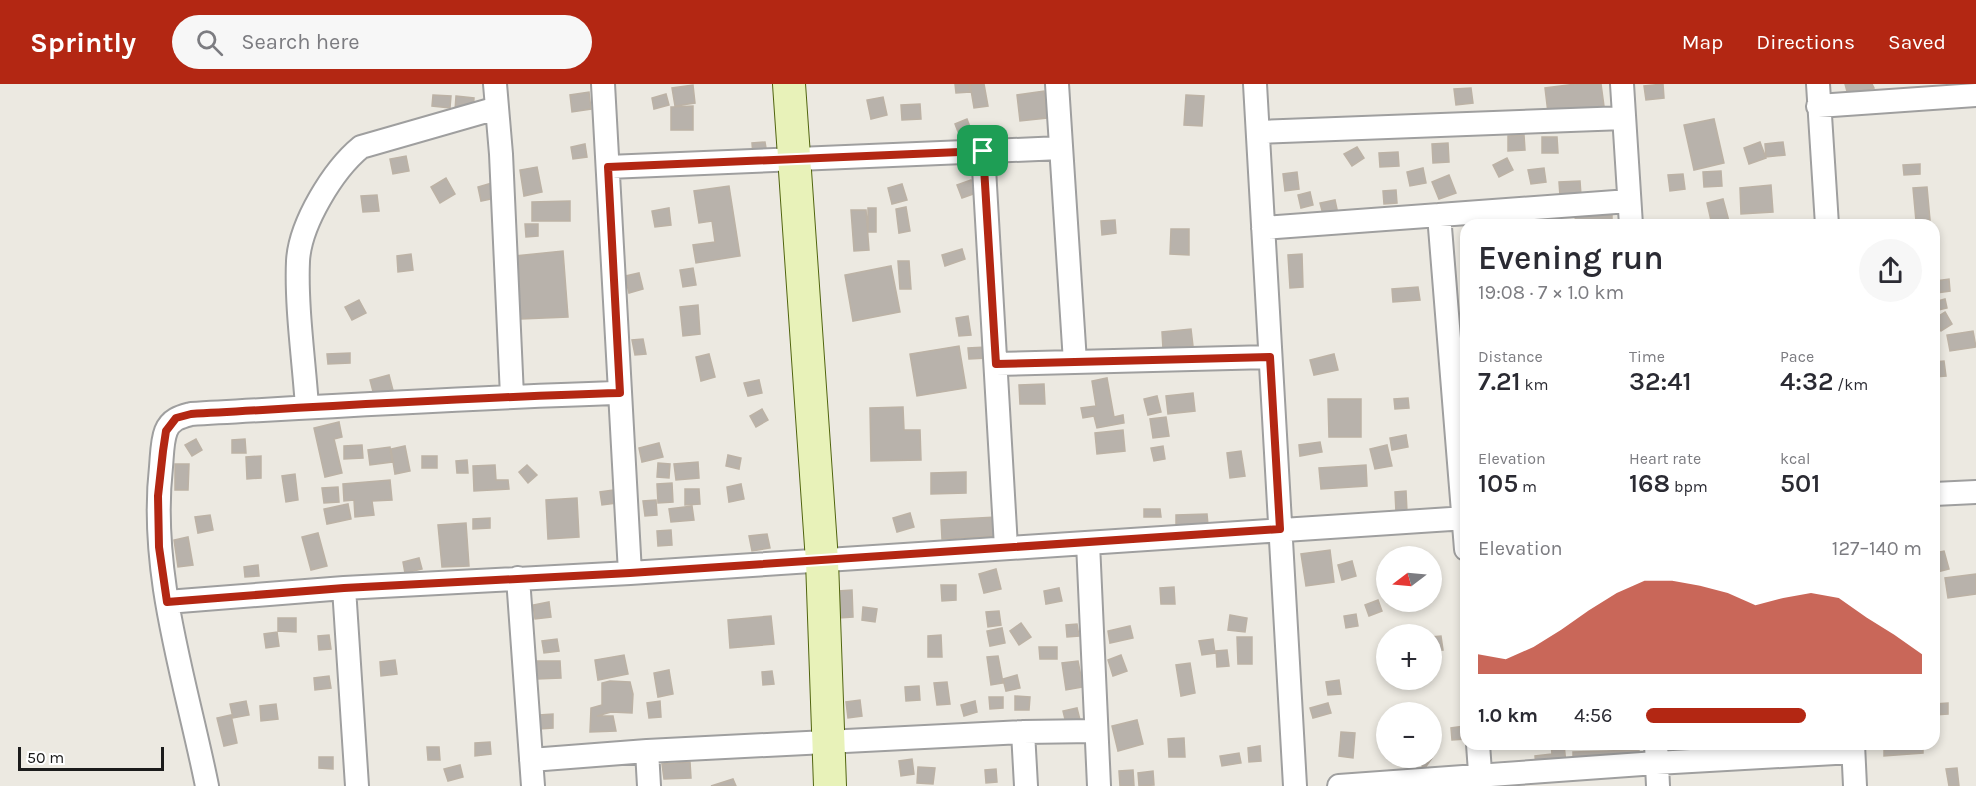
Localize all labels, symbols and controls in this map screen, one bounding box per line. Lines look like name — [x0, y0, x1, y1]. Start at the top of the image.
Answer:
search box — [172, 15, 592, 69]
text: Sprintly — [30, 26, 136, 59]
icon: search — [193, 26, 226, 59]
text: Search here — [241, 29, 360, 55]
text: Map — [1682, 30, 1723, 54]
text: Directions — [1756, 30, 1855, 54]
text: Saved — [1888, 30, 1946, 54]
pin — [957, 125, 1008, 176]
icon: arrive — [966, 134, 999, 167]
text: Evening run — [1478, 239, 1664, 277]
button: share — [1859, 239, 1922, 302]
text: 19:08 · 7 × 1.0 km — [1478, 281, 1624, 304]
text: Distance — [1478, 347, 1543, 366]
text: Time — [1629, 347, 1665, 366]
text: Pace — [1780, 347, 1814, 366]
text: 7.21 — [1478, 366, 1521, 397]
text: 32:41 — [1629, 366, 1692, 397]
text: 4:32 — [1780, 366, 1833, 397]
text: km — [1521, 375, 1549, 394]
text: /km — [1833, 375, 1868, 394]
text: Elevation — [1478, 449, 1546, 468]
text: Heart rate — [1629, 449, 1701, 468]
text: kcal — [1780, 449, 1811, 468]
text: 105 — [1478, 468, 1518, 499]
text: 168 — [1629, 468, 1670, 499]
text: 501 — [1780, 468, 1820, 499]
text: m — [1518, 477, 1537, 496]
text: bpm — [1670, 477, 1708, 496]
text: Elevation — [1478, 537, 1563, 560]
text: 127–140 m — [1832, 537, 1922, 560]
north arrow — [1376, 546, 1442, 612]
map controls — [1376, 546, 1442, 768]
button: + — [1376, 624, 1442, 690]
button: − — [1376, 702, 1442, 768]
text: 1.0 km — [1478, 704, 1538, 727]
text: 4:56 — [1574, 704, 1613, 727]
scale bar — [18, 744, 164, 772]
text: 50 m — [27, 748, 64, 767]

